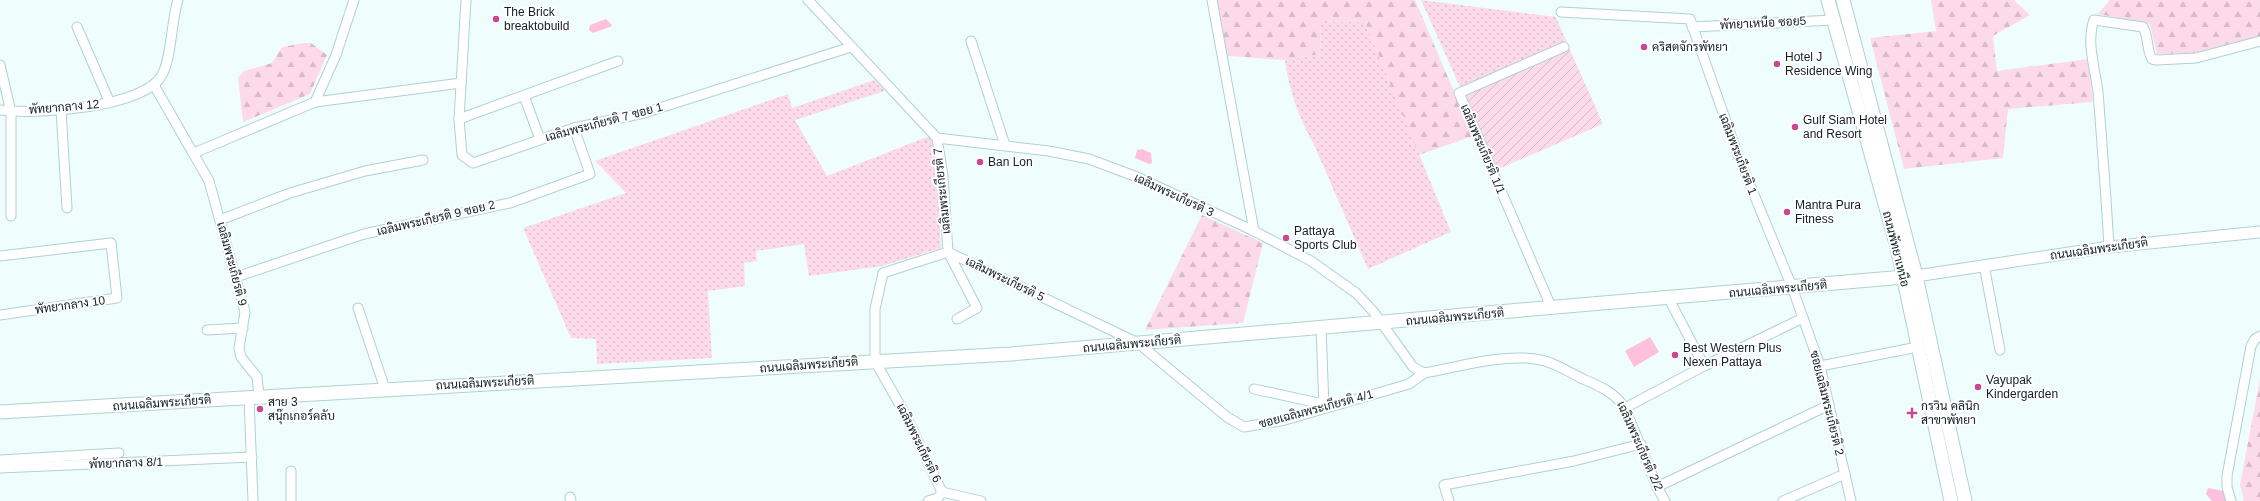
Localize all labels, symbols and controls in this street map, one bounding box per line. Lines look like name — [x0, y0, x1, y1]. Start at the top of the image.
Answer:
place label: The Brick breaktobuild — [504, 5, 569, 33]
marker: The Brick breaktobuild — [491, 14, 501, 24]
street label: พัทยาเหนือ ซอย5 — [1719, 14, 1807, 32]
place label: คริสตจักรพัทยา — [1652, 40, 1728, 54]
marker: คริสตจักรพัทยา — [1639, 42, 1649, 52]
place label: Hotel J Residence Wing — [1785, 50, 1872, 78]
marker: Hotel J Residence Wing — [1772, 59, 1782, 69]
street label: พัทยากลาง 12 — [28, 97, 100, 117]
street label: เฉลิมพระเกียรติ 7 ซอย 1 — [543, 99, 665, 144]
street label: เฉลิมพระเกียรติ 1/1 — [1458, 102, 1509, 196]
street label: เฉลิมพระเกียรติ 1 — [1716, 111, 1761, 197]
place label: Gulf Siam Hotel and Resort — [1803, 113, 1887, 141]
marker: Gulf Siam Hotel and Resort — [1790, 122, 1800, 132]
street label: เฉลิมพระเกียรติ 7 — [929, 147, 953, 235]
place label: Ban Lon — [988, 155, 1033, 169]
marker: Ban Lon — [975, 157, 985, 167]
street label: เฉลิมพระเกียรติ 3 — [1132, 170, 1217, 220]
street label: เฉลิมพระเกียรติ 9 ซอย 2 — [375, 197, 497, 238]
place label: Mantra Pura Fitness — [1795, 198, 1861, 226]
marker: Mantra Pura Fitness — [1782, 207, 1792, 217]
street label: ถนนพัทยาเหนือ — [1880, 210, 1912, 288]
street label: เฉลิมพระเกียรติ 9 — [214, 220, 251, 308]
place label: Pattaya Sports Club — [1294, 224, 1357, 252]
marker: Pattaya Sports Club — [1281, 233, 1291, 243]
street label: ถนนเฉลิมพระเกียรติ — [2049, 234, 2149, 263]
street label: เฉลิมพระเกียรติ 5 — [963, 253, 1048, 304]
street label: ถนนเฉลิมพระเกียรติ — [1728, 277, 1828, 300]
street label: พัทยากลาง 10 — [34, 293, 106, 317]
street label: ถนนเฉลิมพระเกียรติ — [1405, 305, 1505, 328]
street label: ถนนเฉลิมพระเกียรติ — [1082, 332, 1182, 355]
place label: Best Western Plus Nexen Pattaya — [1683, 341, 1781, 369]
street label: ซอยเฉลิมพระเกียรติ 2 — [1807, 349, 1848, 457]
marker: Best Western Plus Nexen Pattaya — [1670, 350, 1680, 360]
street label: ถนนเฉลิมพระเกียรติ — [759, 354, 859, 375]
street label: ถนนเฉลิมพระเกียรติ — [435, 372, 535, 393]
place label: Vayupak Kindergarden — [1986, 373, 2058, 401]
marker: Vayupak Kindergarden — [1973, 382, 1983, 392]
street label: ซอยเฉลิมพระเกียรติ 4/1 — [1257, 386, 1375, 431]
street label: ถนนเฉลิมพระเกียรติ — [112, 392, 212, 413]
place label: สาย 3 สนุ๊กเกอร์คลับ — [268, 395, 335, 425]
street label: เฉลิมพระเกียรติ 2/2 — [1614, 399, 1667, 493]
place label: กรวิน คลินิก สาขาพัทยา — [1921, 399, 1980, 427]
street label: เฉลิมพระเกียรติ 6 — [894, 401, 945, 485]
marker: สาย 3 สนุ๊กเกอร์คลับ — [255, 404, 265, 414]
marker: กรวิน คลินิก สาขาพัทยา — [1906, 407, 1918, 419]
street label: พัทยากลาง 8/1 — [89, 455, 164, 471]

